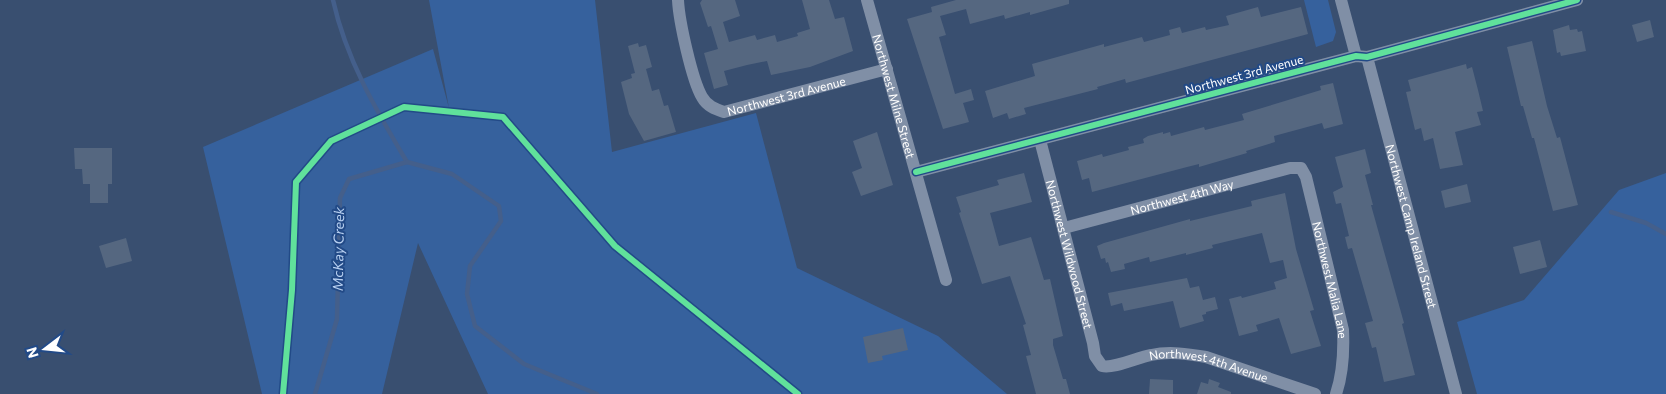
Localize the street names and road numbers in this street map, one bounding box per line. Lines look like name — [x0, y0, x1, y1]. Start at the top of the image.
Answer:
street label: Northwest Milne Street — [870, 33, 918, 160]
street label: Northwest 3rd Avenue — [1183, 51, 1305, 97]
street label: Northwest 3rd Avenue — [726, 73, 847, 118]
street label: Northwest Camp Ireland Street — [1383, 143, 1440, 310]
street label: Northwest 4th Way — [1129, 176, 1235, 217]
street label: Northwest Wildwood Street — [1044, 178, 1096, 330]
street label: Northwest Malia Lane — [1310, 220, 1350, 339]
street label: Northwest 4th Avenue — [1148, 346, 1270, 385]

